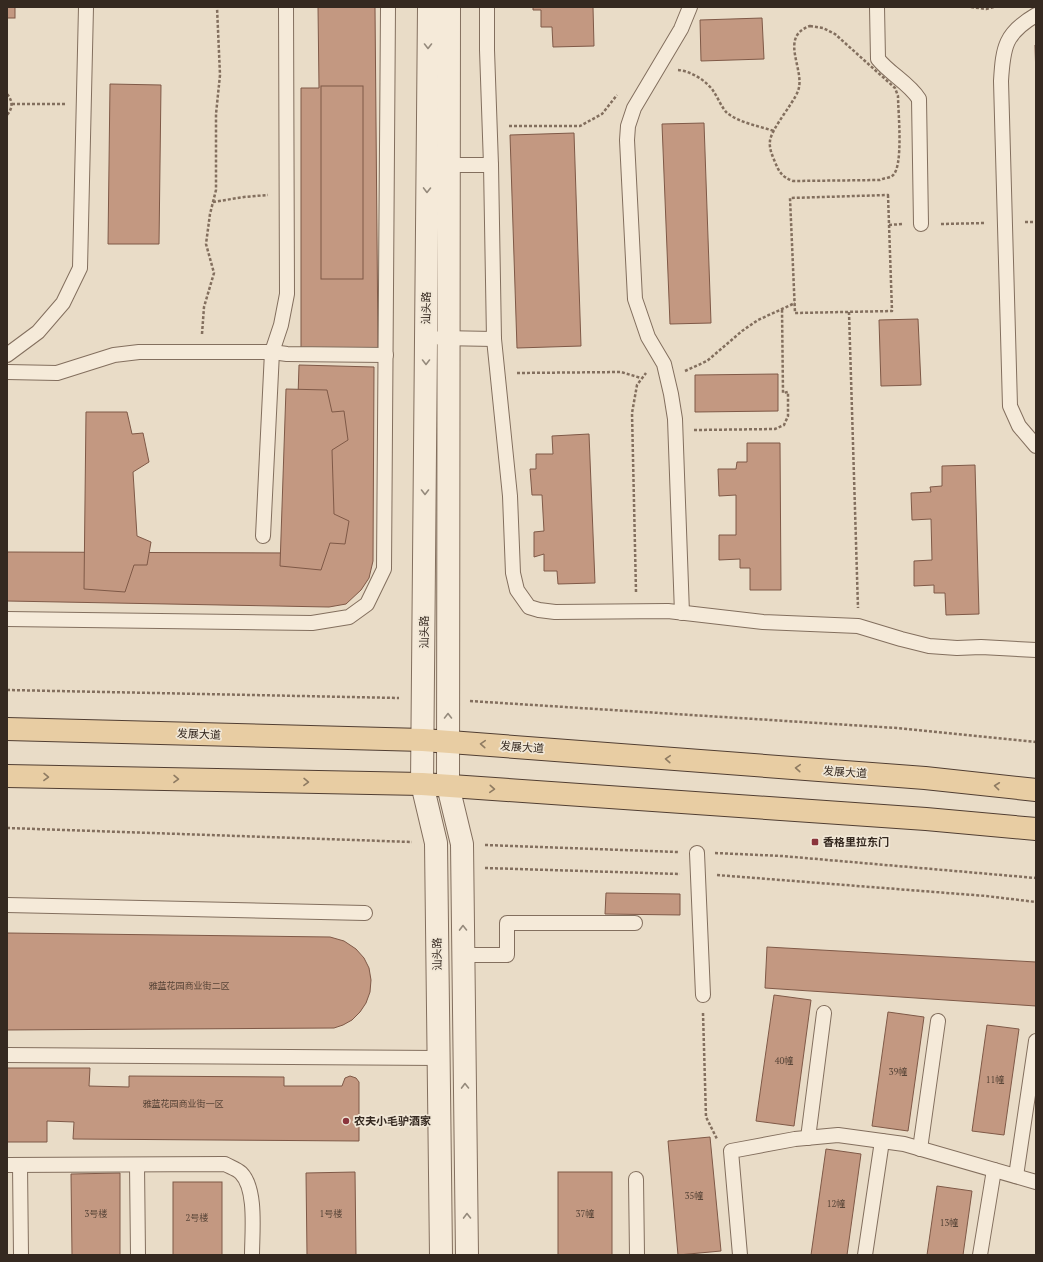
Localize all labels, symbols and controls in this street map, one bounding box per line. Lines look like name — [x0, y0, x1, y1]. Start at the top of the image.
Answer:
one-way arrow — [424, 43, 432, 49]
one-way arrow — [423, 187, 431, 193]
street label: 汕头路 — [419, 291, 433, 325]
one-way arrow — [422, 359, 430, 365]
one-way arrow — [421, 489, 429, 495]
street label: 汕头路 — [417, 616, 431, 649]
one-way arrow — [444, 713, 452, 719]
street label: 发展大道 — [177, 726, 221, 742]
street label: 发展大道 — [500, 738, 544, 756]
one-way arrow — [480, 740, 486, 749]
one-way arrow — [665, 754, 671, 763]
street label: 发展大道 — [823, 763, 867, 781]
one-way arrow — [795, 764, 801, 773]
one-way arrow — [43, 773, 49, 781]
one-way arrow — [173, 775, 179, 783]
one-way arrow — [303, 777, 309, 786]
one-way arrow — [994, 781, 1000, 790]
one-way arrow — [489, 784, 495, 793]
place label: 香格里拉东门 — [823, 835, 889, 849]
marker: 香格里拉东门 — [810, 837, 820, 847]
one-way arrow — [459, 925, 467, 931]
street label: 汕头路 — [430, 937, 444, 971]
house number: 雅蓝花园商业街二区 — [148, 980, 230, 992]
house number: 40幢 — [775, 1055, 793, 1067]
house number: 39幢 — [889, 1066, 907, 1078]
house number: 11幢 — [986, 1074, 1004, 1086]
one-way arrow — [461, 1083, 469, 1089]
house number: 雅蓝花园商业街一区 — [142, 1098, 224, 1110]
place label: 农夫小毛驴酒家 — [354, 1114, 431, 1128]
marker: 农夫小毛驴酒家 — [341, 1116, 351, 1126]
house number: 35幢 — [685, 1190, 703, 1202]
house number: 12幢 — [827, 1198, 845, 1210]
house number: 3号楼 — [85, 1208, 107, 1220]
house number: 1号楼 — [320, 1208, 342, 1220]
house number: 37幢 — [576, 1208, 594, 1220]
house number: 2号楼 — [186, 1212, 208, 1224]
one-way arrow — [463, 1213, 471, 1219]
house number: 13幢 — [940, 1217, 958, 1229]

